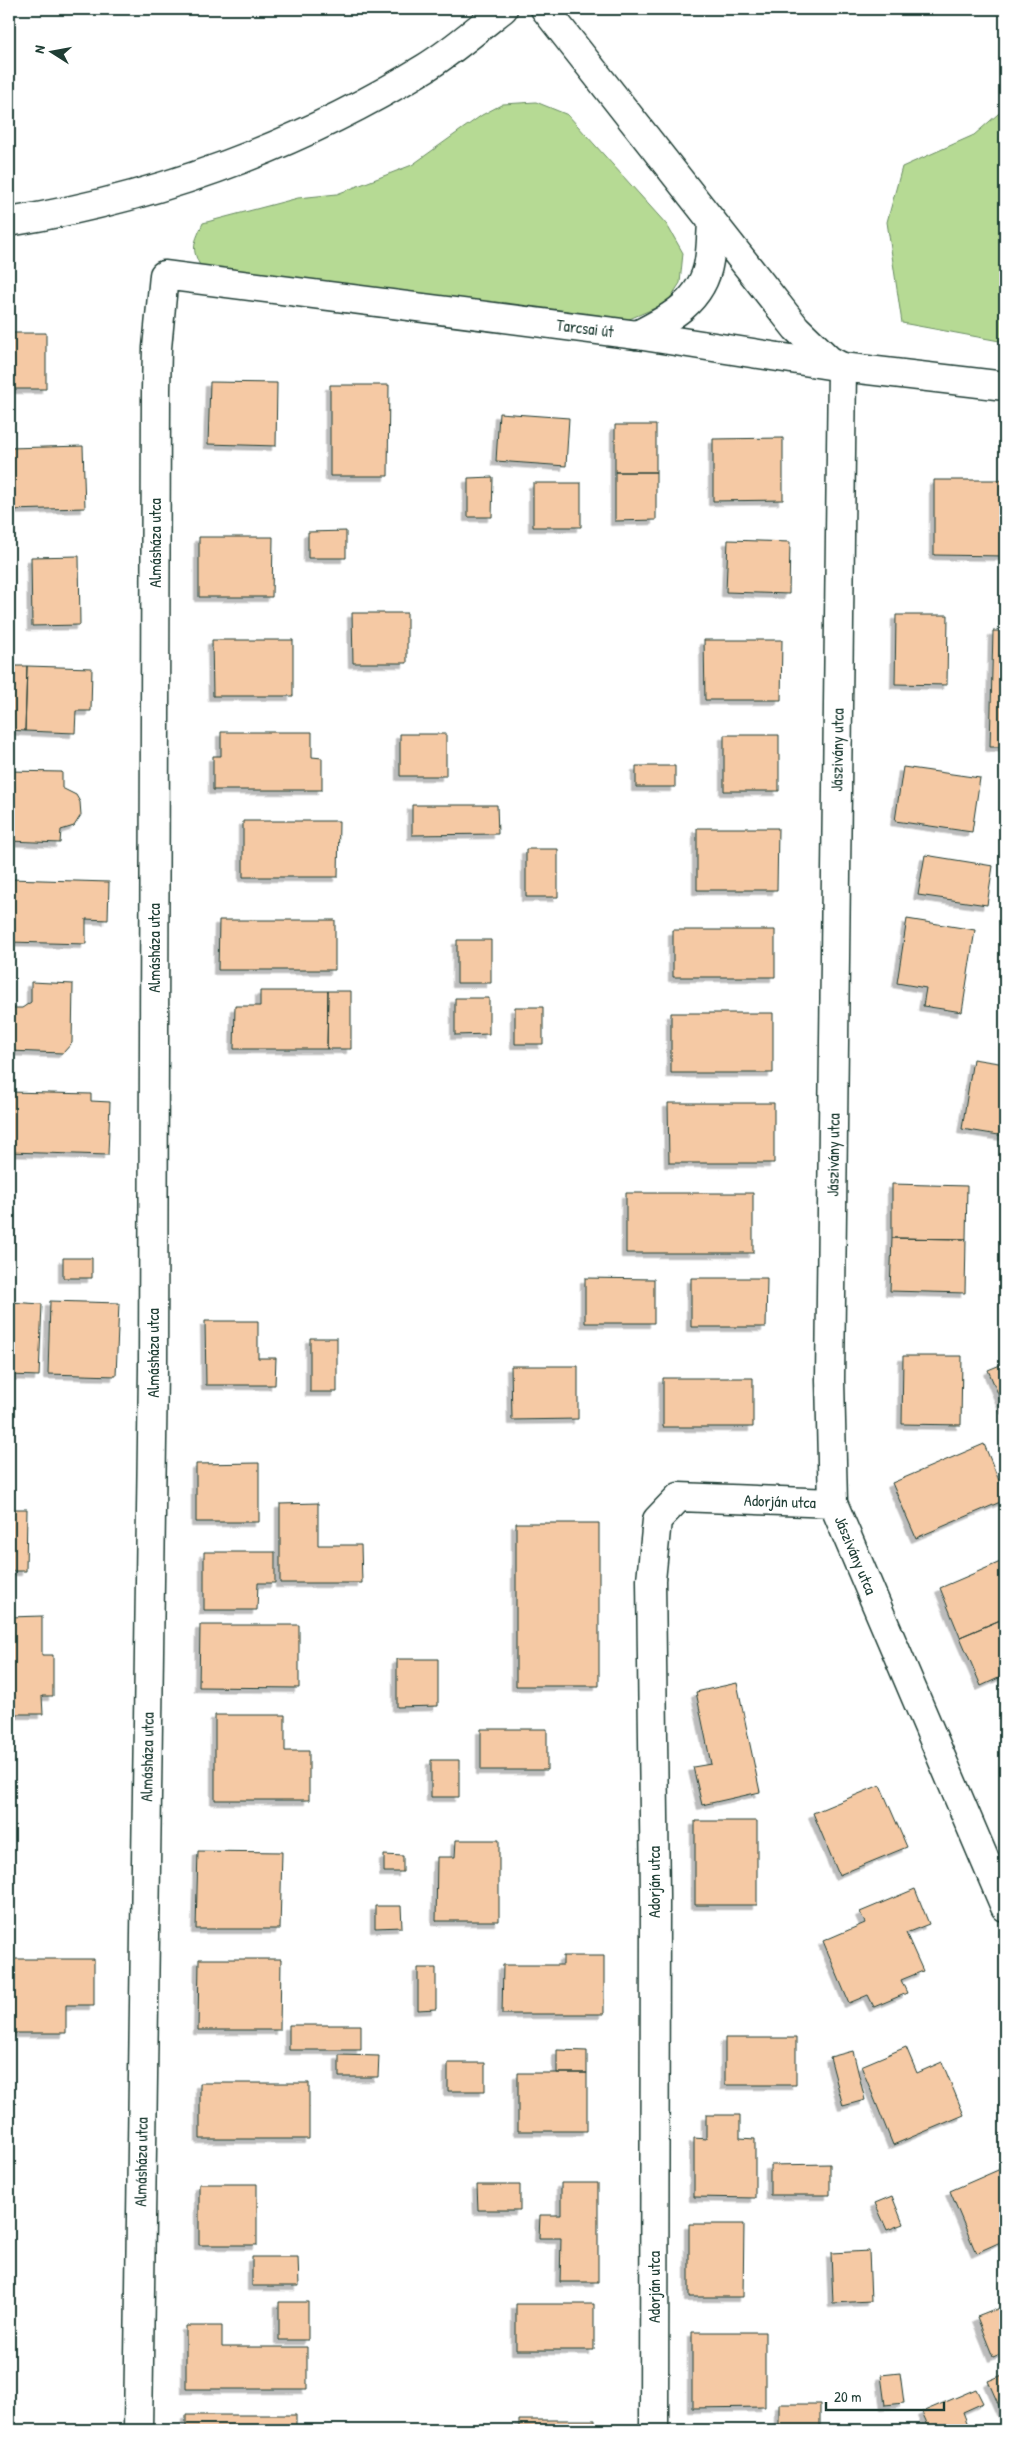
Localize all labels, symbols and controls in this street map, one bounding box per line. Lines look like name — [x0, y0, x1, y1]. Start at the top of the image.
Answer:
north arrow — [28, 28, 78, 78]
text: N — [29, 43, 49, 55]
street label: Tarcsai út — [555, 314, 615, 342]
street label: Almásháza utca — [144, 498, 166, 588]
street label: Jászivány utca — [825, 708, 849, 792]
street label: Almásháza utca — [143, 903, 165, 993]
street label: Jászivány utca — [821, 1113, 845, 1197]
street label: Almásháza utca — [142, 1308, 164, 1398]
street label: Adorján utca — [744, 1489, 816, 1513]
street label: Jászivány utca — [830, 1512, 882, 1598]
street label: Almásháza utca — [135, 1712, 159, 1802]
street label: Adorján utca — [643, 1846, 665, 1918]
street label: Almásháza utca — [129, 2117, 153, 2207]
street label: Adorján utca — [643, 2251, 665, 2323]
scale bar — [826, 2379, 944, 2411]
text: 20 m — [834, 2386, 861, 2407]

